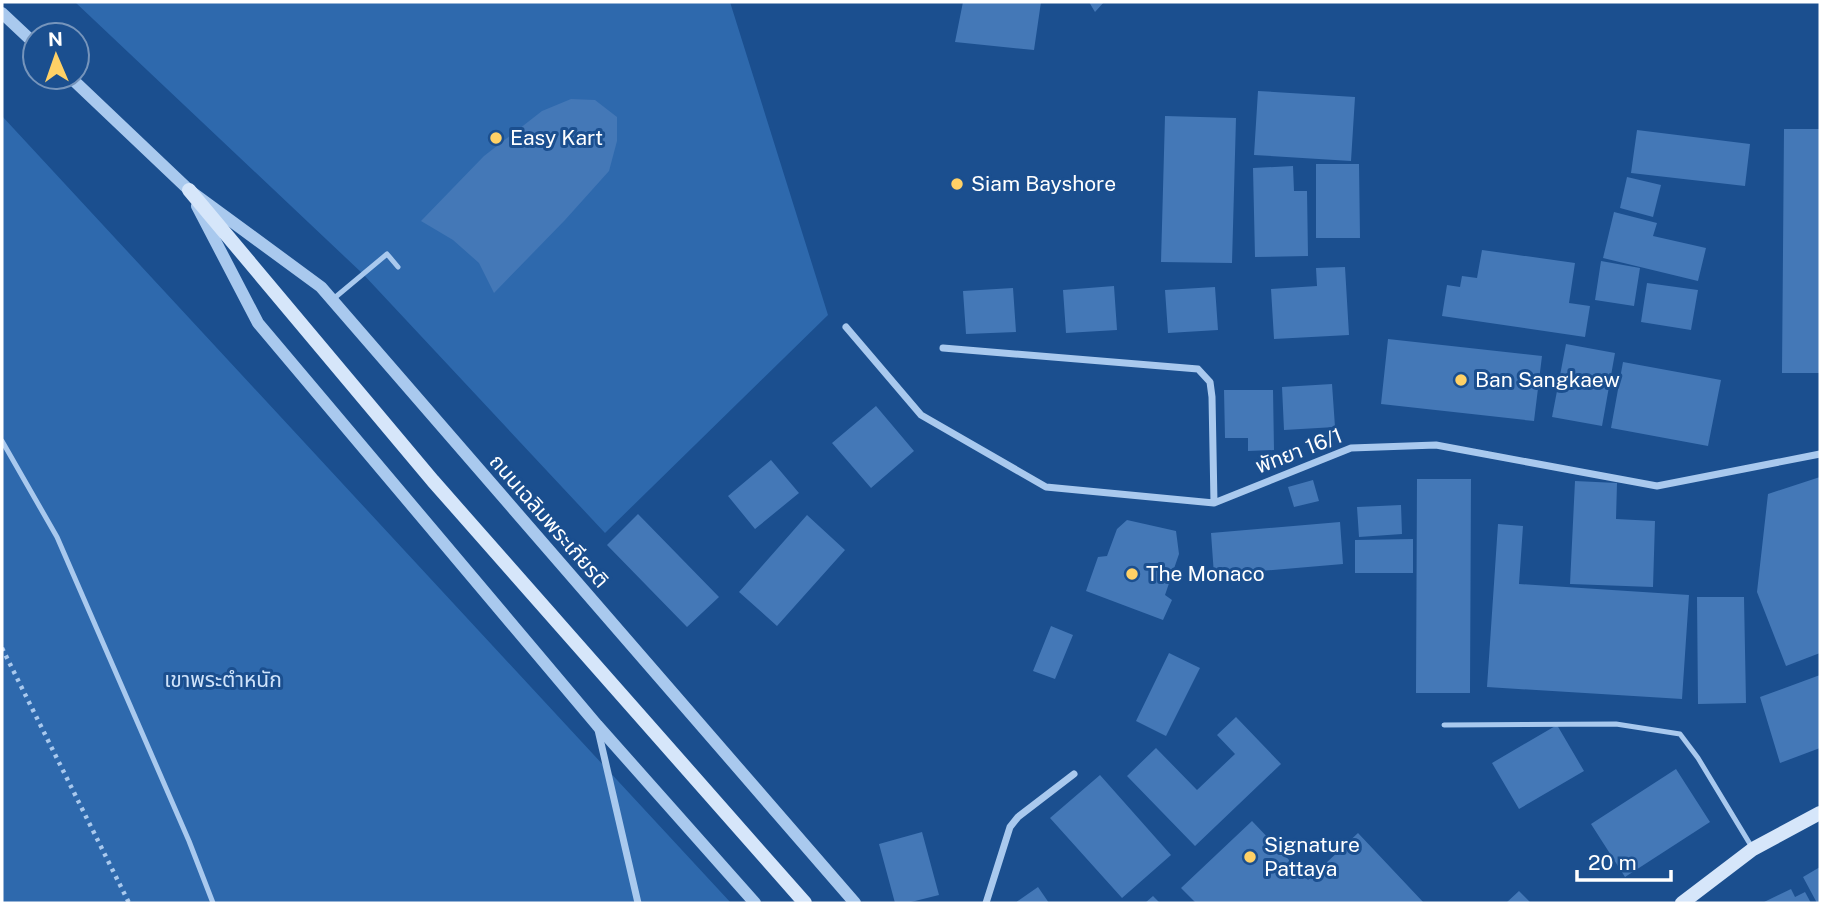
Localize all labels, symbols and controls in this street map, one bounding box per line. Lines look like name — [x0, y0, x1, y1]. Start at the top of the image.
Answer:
north arrow — [21, 21, 91, 91]
text: N — [48, 28, 63, 50]
place label: Easy Kart — [510, 125, 603, 150]
marker: Easy Kart — [488, 130, 504, 146]
place label: Siam Bayshore — [971, 171, 1116, 196]
marker: Siam Bayshore — [949, 176, 965, 192]
place label: Ban Sangkaew — [1475, 367, 1620, 392]
marker: Ban Sangkaew — [1453, 372, 1469, 388]
street label: พัทยา 16/1 — [1252, 423, 1346, 479]
street label: ถนนเฉลิมพระเกียรติ — [485, 449, 614, 593]
place label: The Monaco — [1146, 561, 1265, 586]
marker: The Monaco — [1124, 566, 1140, 582]
park label: เขาพระตำหนัก — [164, 667, 282, 692]
place label: Signature Pattaya — [1264, 832, 1360, 881]
scale bar — [1577, 838, 1672, 882]
marker: Signature Pattaya — [1242, 849, 1258, 865]
text: 20 m — [1588, 850, 1637, 875]

